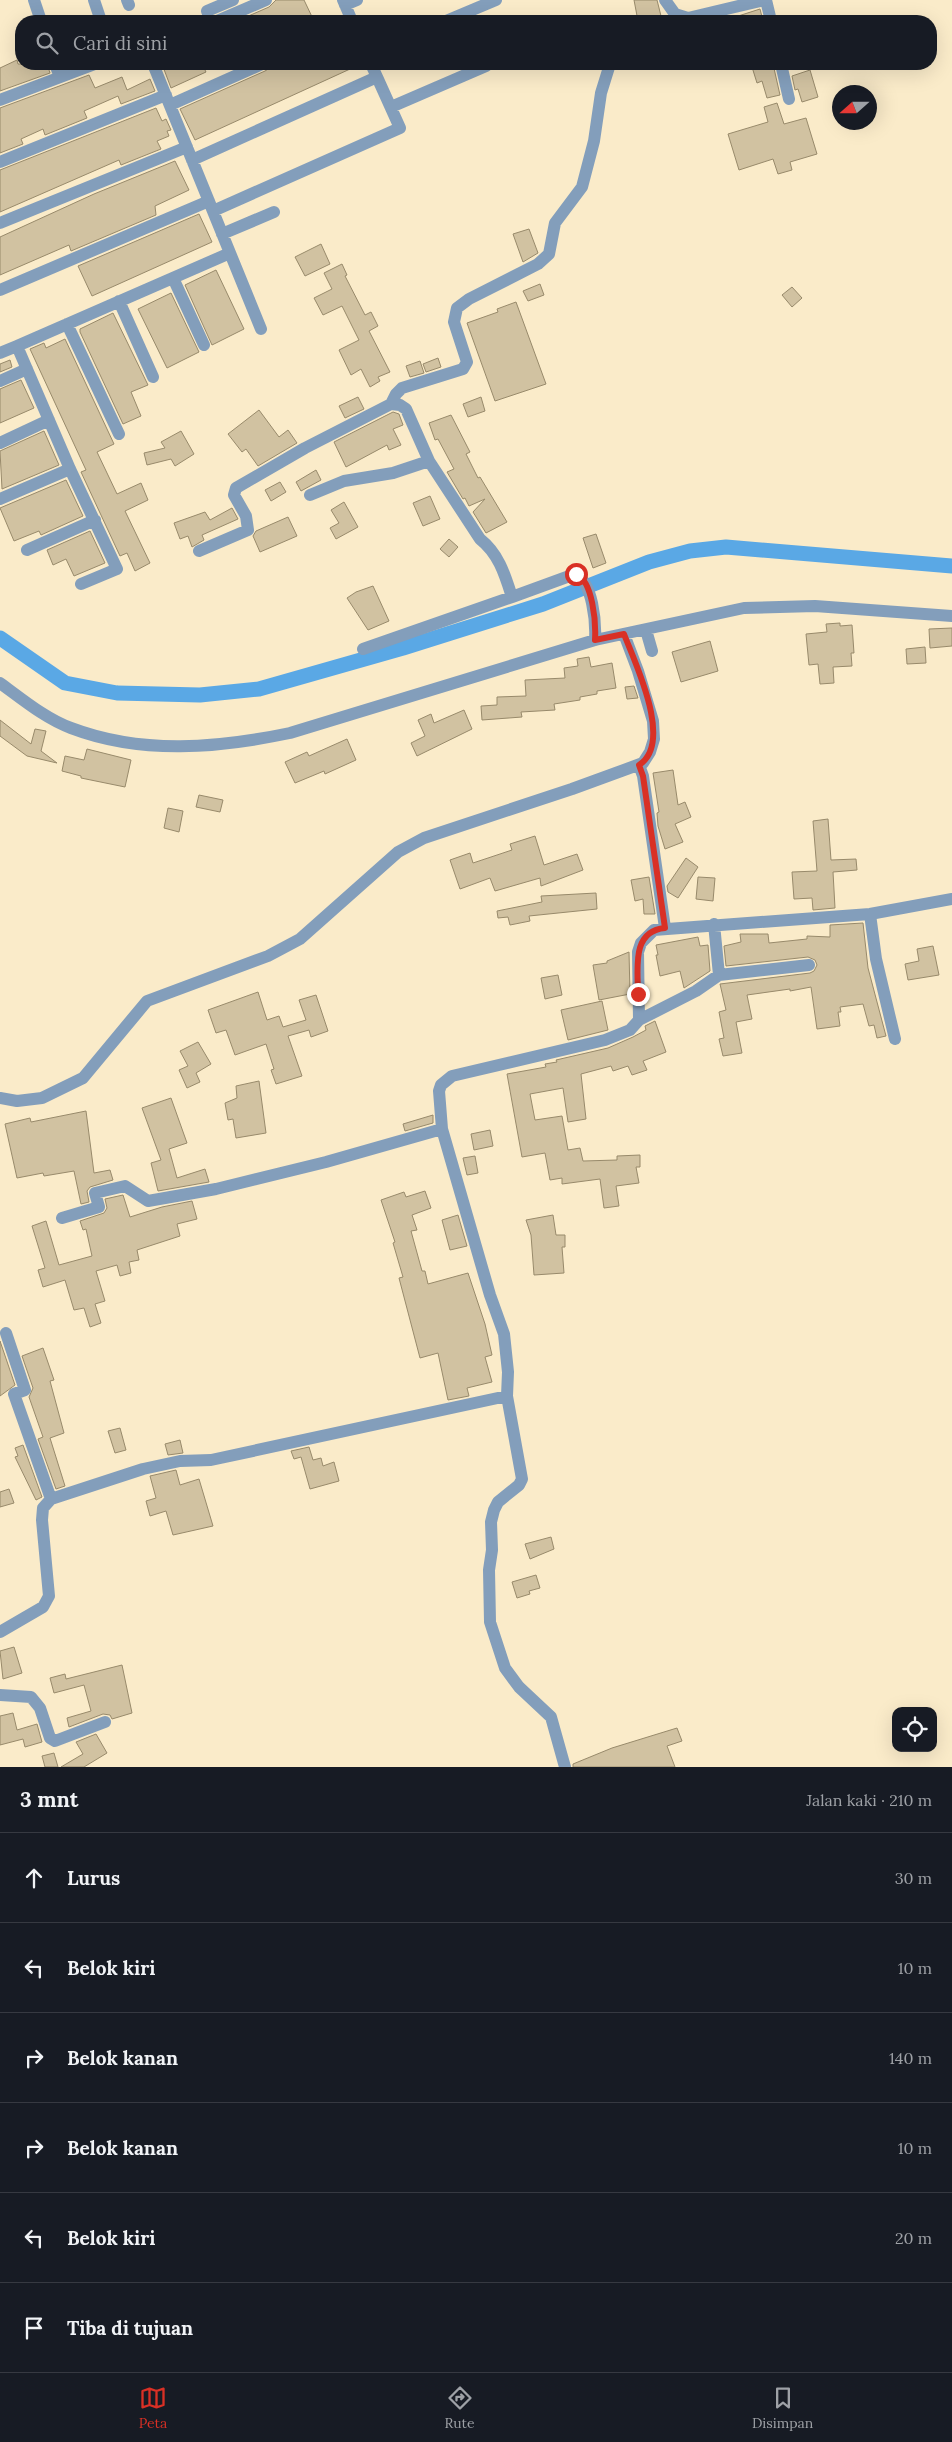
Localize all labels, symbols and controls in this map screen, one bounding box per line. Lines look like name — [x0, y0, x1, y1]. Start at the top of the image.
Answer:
search box — [15, 15, 937, 70]
icon: search — [33, 29, 61, 57]
text: Cari di sini — [73, 31, 167, 55]
north arrow — [832, 85, 877, 130]
route start — [565, 563, 588, 586]
route end — [627, 983, 650, 1006]
map controls — [892, 1707, 937, 1752]
button: locate — [892, 1707, 937, 1752]
text: 3 mnt — [20, 1786, 79, 1813]
text: Jalan kaki · 210 m — [806, 1790, 932, 1810]
icon: ahead — [20, 1864, 48, 1892]
text: Lurus — [67, 1866, 120, 1890]
text: 30 m — [895, 1868, 932, 1888]
icon: left — [20, 1954, 48, 1982]
text: Belok kiri — [67, 1956, 156, 1980]
text: 10 m — [898, 1958, 932, 1978]
icon: right — [20, 2044, 48, 2072]
text: Belok kanan — [67, 2046, 178, 2070]
text: 140 m — [889, 2048, 932, 2068]
icon: right — [20, 2134, 48, 2162]
text: Belok kanan — [67, 2136, 178, 2160]
text: 10 m — [898, 2138, 932, 2158]
icon: left — [20, 2224, 48, 2252]
text: Belok kiri — [67, 2226, 156, 2250]
text: 20 m — [895, 2228, 932, 2248]
icon: arrive — [20, 2314, 48, 2342]
text: Tiba di tujuan — [67, 2316, 193, 2340]
tab: Peta — [139, 2384, 167, 2432]
tab: Rute — [444, 2384, 475, 2432]
tab: Disimpan — [752, 2384, 813, 2432]

